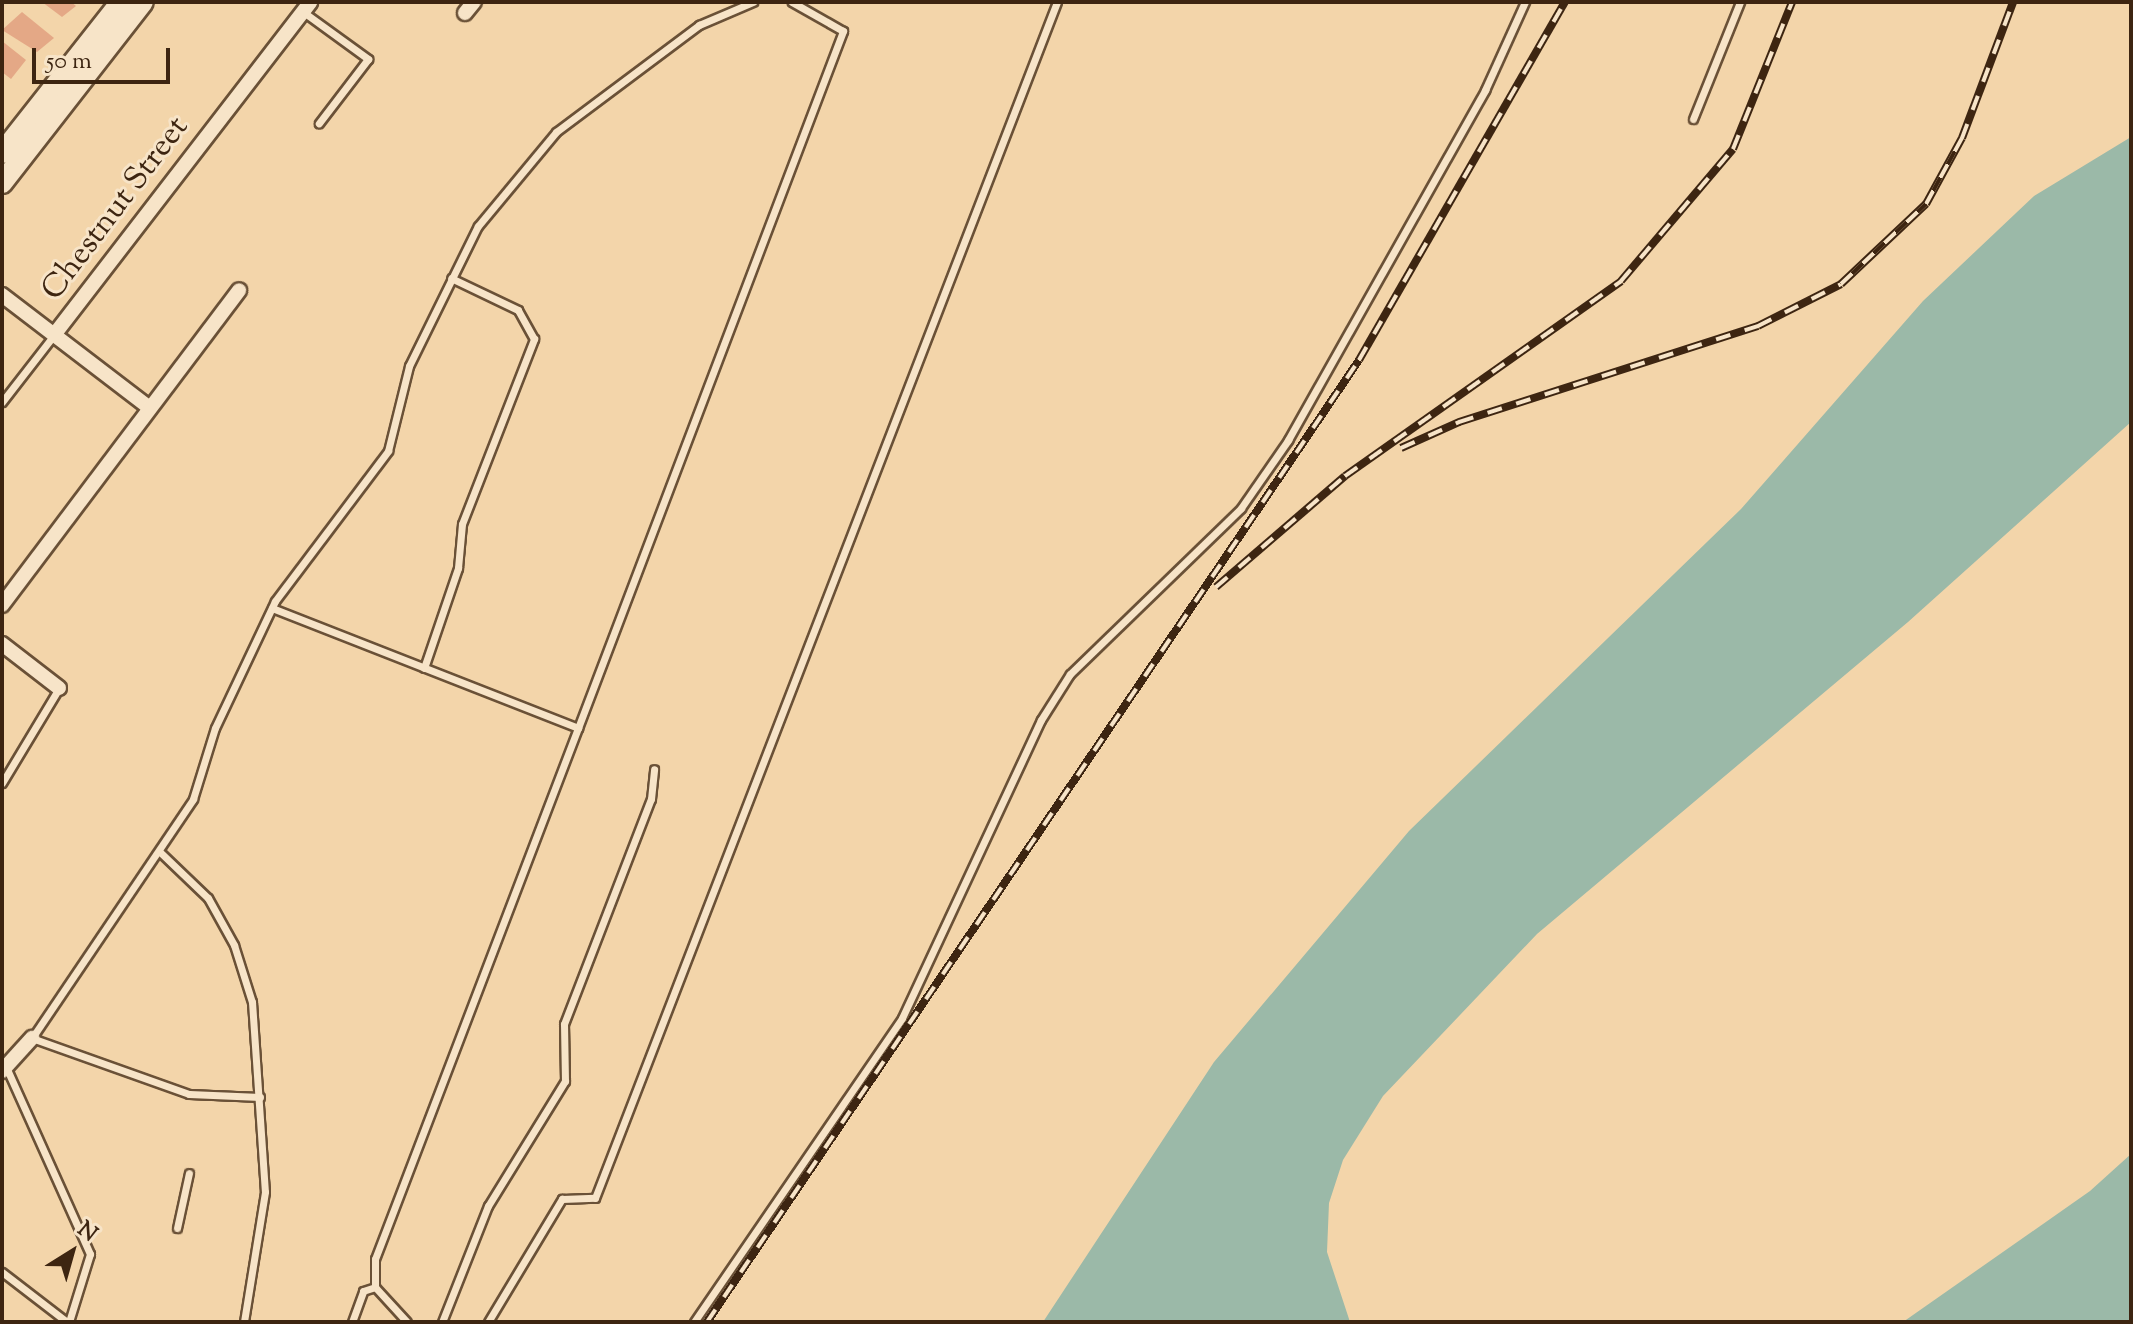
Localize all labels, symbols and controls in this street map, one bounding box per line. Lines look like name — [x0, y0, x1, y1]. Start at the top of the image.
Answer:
scale bar — [36, 32, 174, 82]
text: 50 m — [46, 45, 92, 79]
street label: Chestnut Street — [34, 110, 198, 308]
north arrow — [32, 1212, 112, 1292]
text: N — [70, 1215, 103, 1251]

